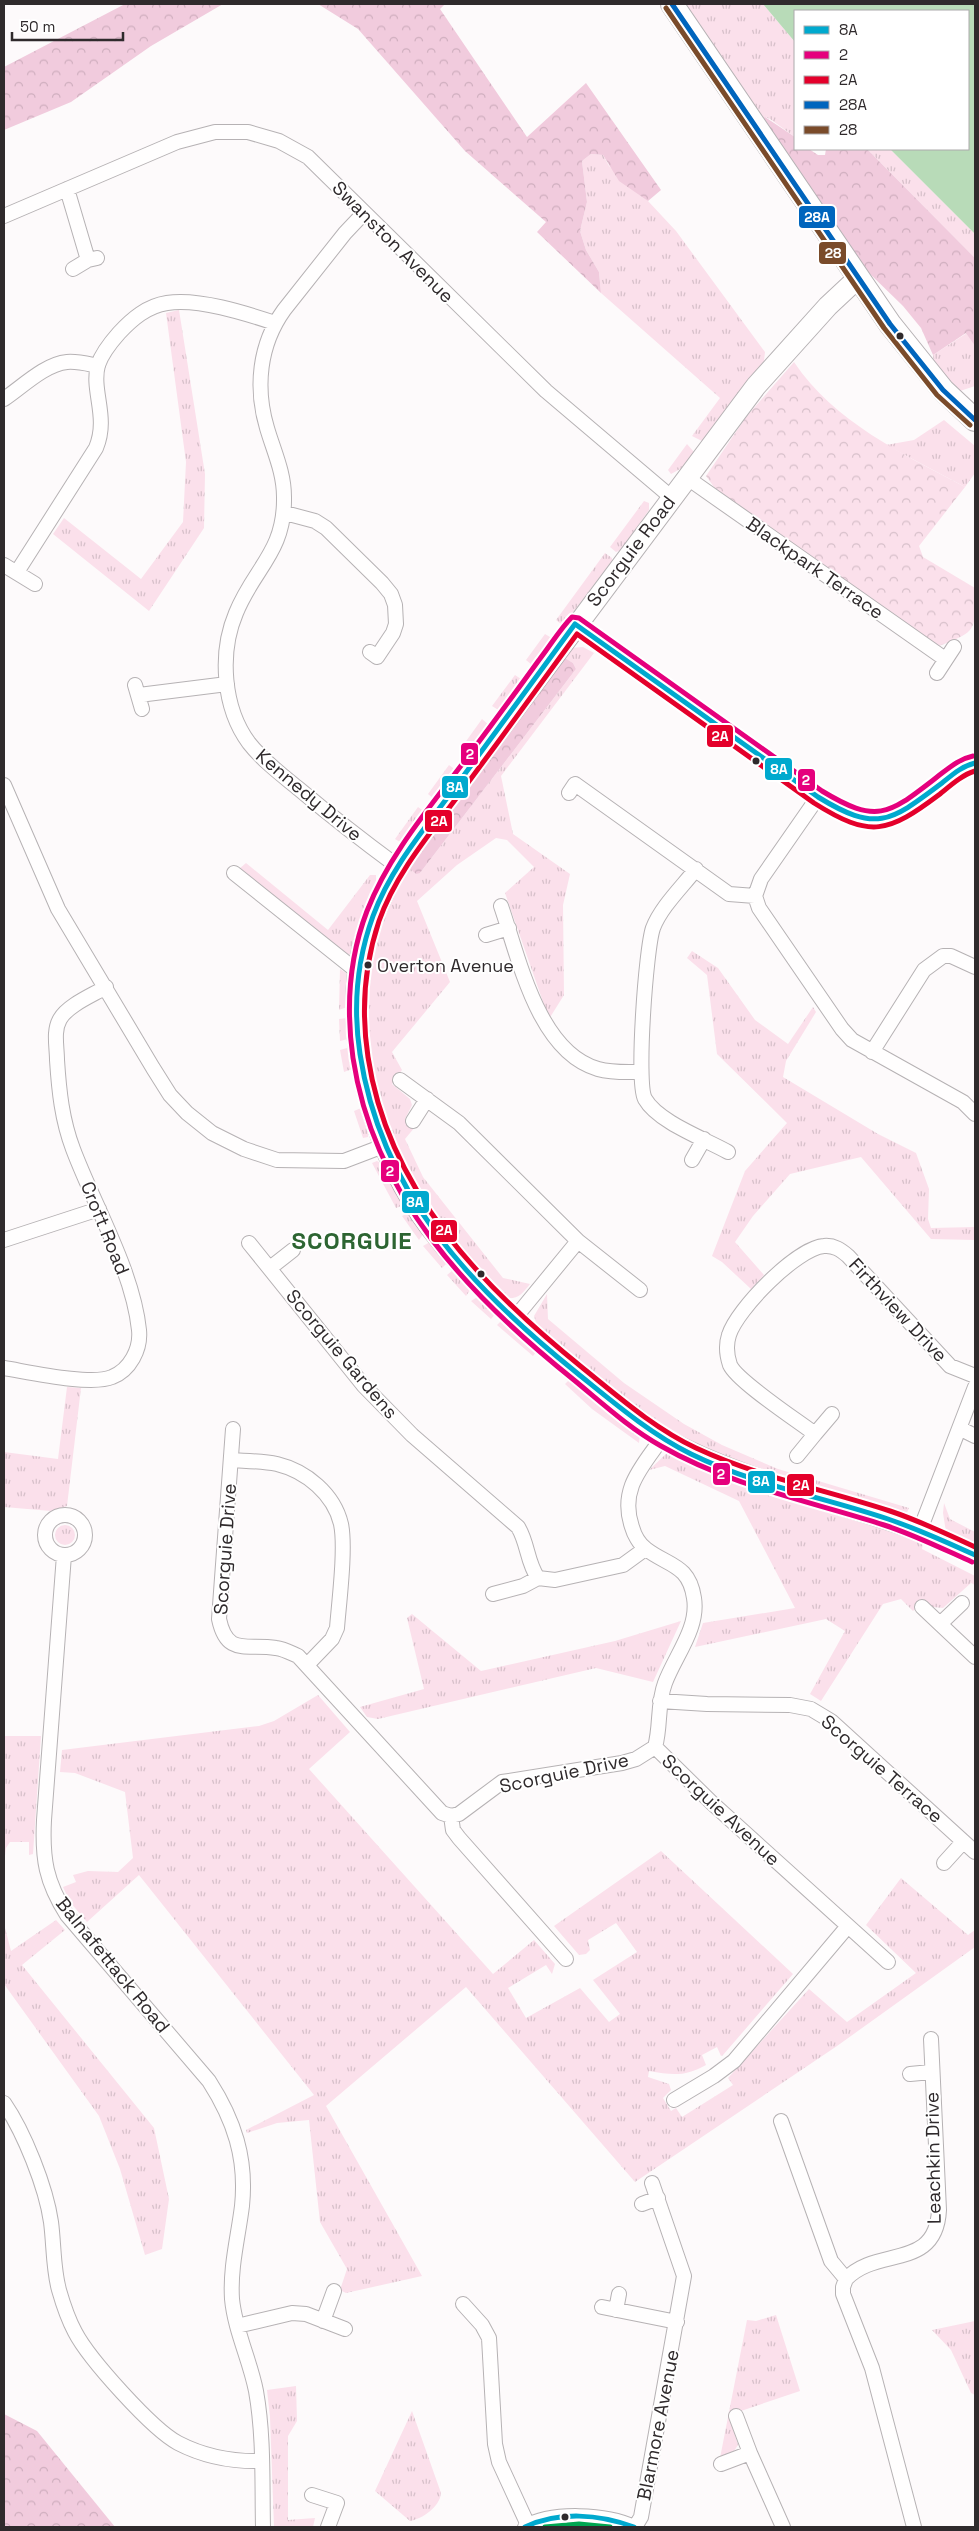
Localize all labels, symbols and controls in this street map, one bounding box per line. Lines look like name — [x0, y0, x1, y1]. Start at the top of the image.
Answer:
scale bar — [12, 10, 124, 42]
legend — [794, 10, 969, 150]
text: 50 m — [20, 17, 55, 36]
text: 8A — [839, 20, 858, 39]
text: 2 — [839, 45, 848, 64]
text: 2A — [839, 70, 858, 89]
text: 28A — [839, 95, 867, 114]
text: 28 — [839, 120, 857, 139]
street label: Swanston Avenue — [327, 176, 459, 308]
line badge: 28A — [798, 205, 836, 229]
text: 28A — [804, 208, 830, 226]
line badge: 28 — [818, 241, 847, 265]
text: 28 — [825, 244, 842, 262]
unlabelled marker — [895, 331, 905, 341]
street label: Scorguie Road — [581, 490, 681, 612]
street label: Blackpark Terrace — [741, 511, 889, 625]
line badge: 2A — [706, 724, 734, 748]
text: 2A — [711, 727, 729, 745]
line badge: 2 — [460, 742, 479, 766]
street label: Kennedy Drive — [251, 743, 367, 847]
text: 2 — [466, 745, 474, 763]
unlabelled marker — [751, 756, 761, 766]
line badge: 8A — [764, 757, 793, 781]
text: 8A — [770, 760, 788, 778]
line badge: 2 — [797, 768, 816, 792]
text: 2 — [802, 771, 810, 789]
line badge: 8A — [441, 775, 469, 799]
text: 8A — [446, 778, 464, 796]
line badge: 2A — [424, 809, 453, 833]
text: 2A — [430, 812, 448, 830]
place label: Overton Avenue — [377, 954, 514, 977]
marker: Overton Avenue — [363, 960, 373, 970]
line badge: 2 — [380, 1159, 400, 1183]
text: 2 — [386, 1162, 394, 1180]
street label: Croft Road — [75, 1178, 135, 1278]
line badge: 8A — [401, 1190, 430, 1214]
text: 8A — [406, 1193, 424, 1211]
line badge: 2A — [430, 1219, 458, 1243]
text: 2A — [435, 1221, 453, 1239]
district label: SCORGUIE — [291, 1225, 413, 1256]
street label: Firthview Drive — [843, 1253, 953, 1367]
unlabelled marker — [476, 1269, 486, 1279]
street label: Scorguie Gardens — [280, 1284, 404, 1424]
line badge: 2 — [712, 1462, 731, 1486]
text: 2 — [717, 1465, 725, 1483]
line badge: 8A — [747, 1470, 776, 1494]
text: 8A — [752, 1472, 770, 1490]
line badge: 2A — [786, 1473, 815, 1497]
text: 2A — [792, 1476, 810, 1494]
street label: Scorguie Drive — [208, 1482, 242, 1616]
street label: Scorguie Terrace — [816, 1709, 948, 1829]
street label: Scorguie Drive — [497, 1747, 631, 1799]
street label: Scorguie Avenue — [657, 1749, 785, 1871]
street label: Balnafettack Road — [50, 1892, 176, 2038]
street label: Leachkin Drive — [919, 2092, 947, 2224]
street label: Blarmore Avenue — [631, 2347, 685, 2503]
unlabelled marker — [560, 2512, 570, 2522]

